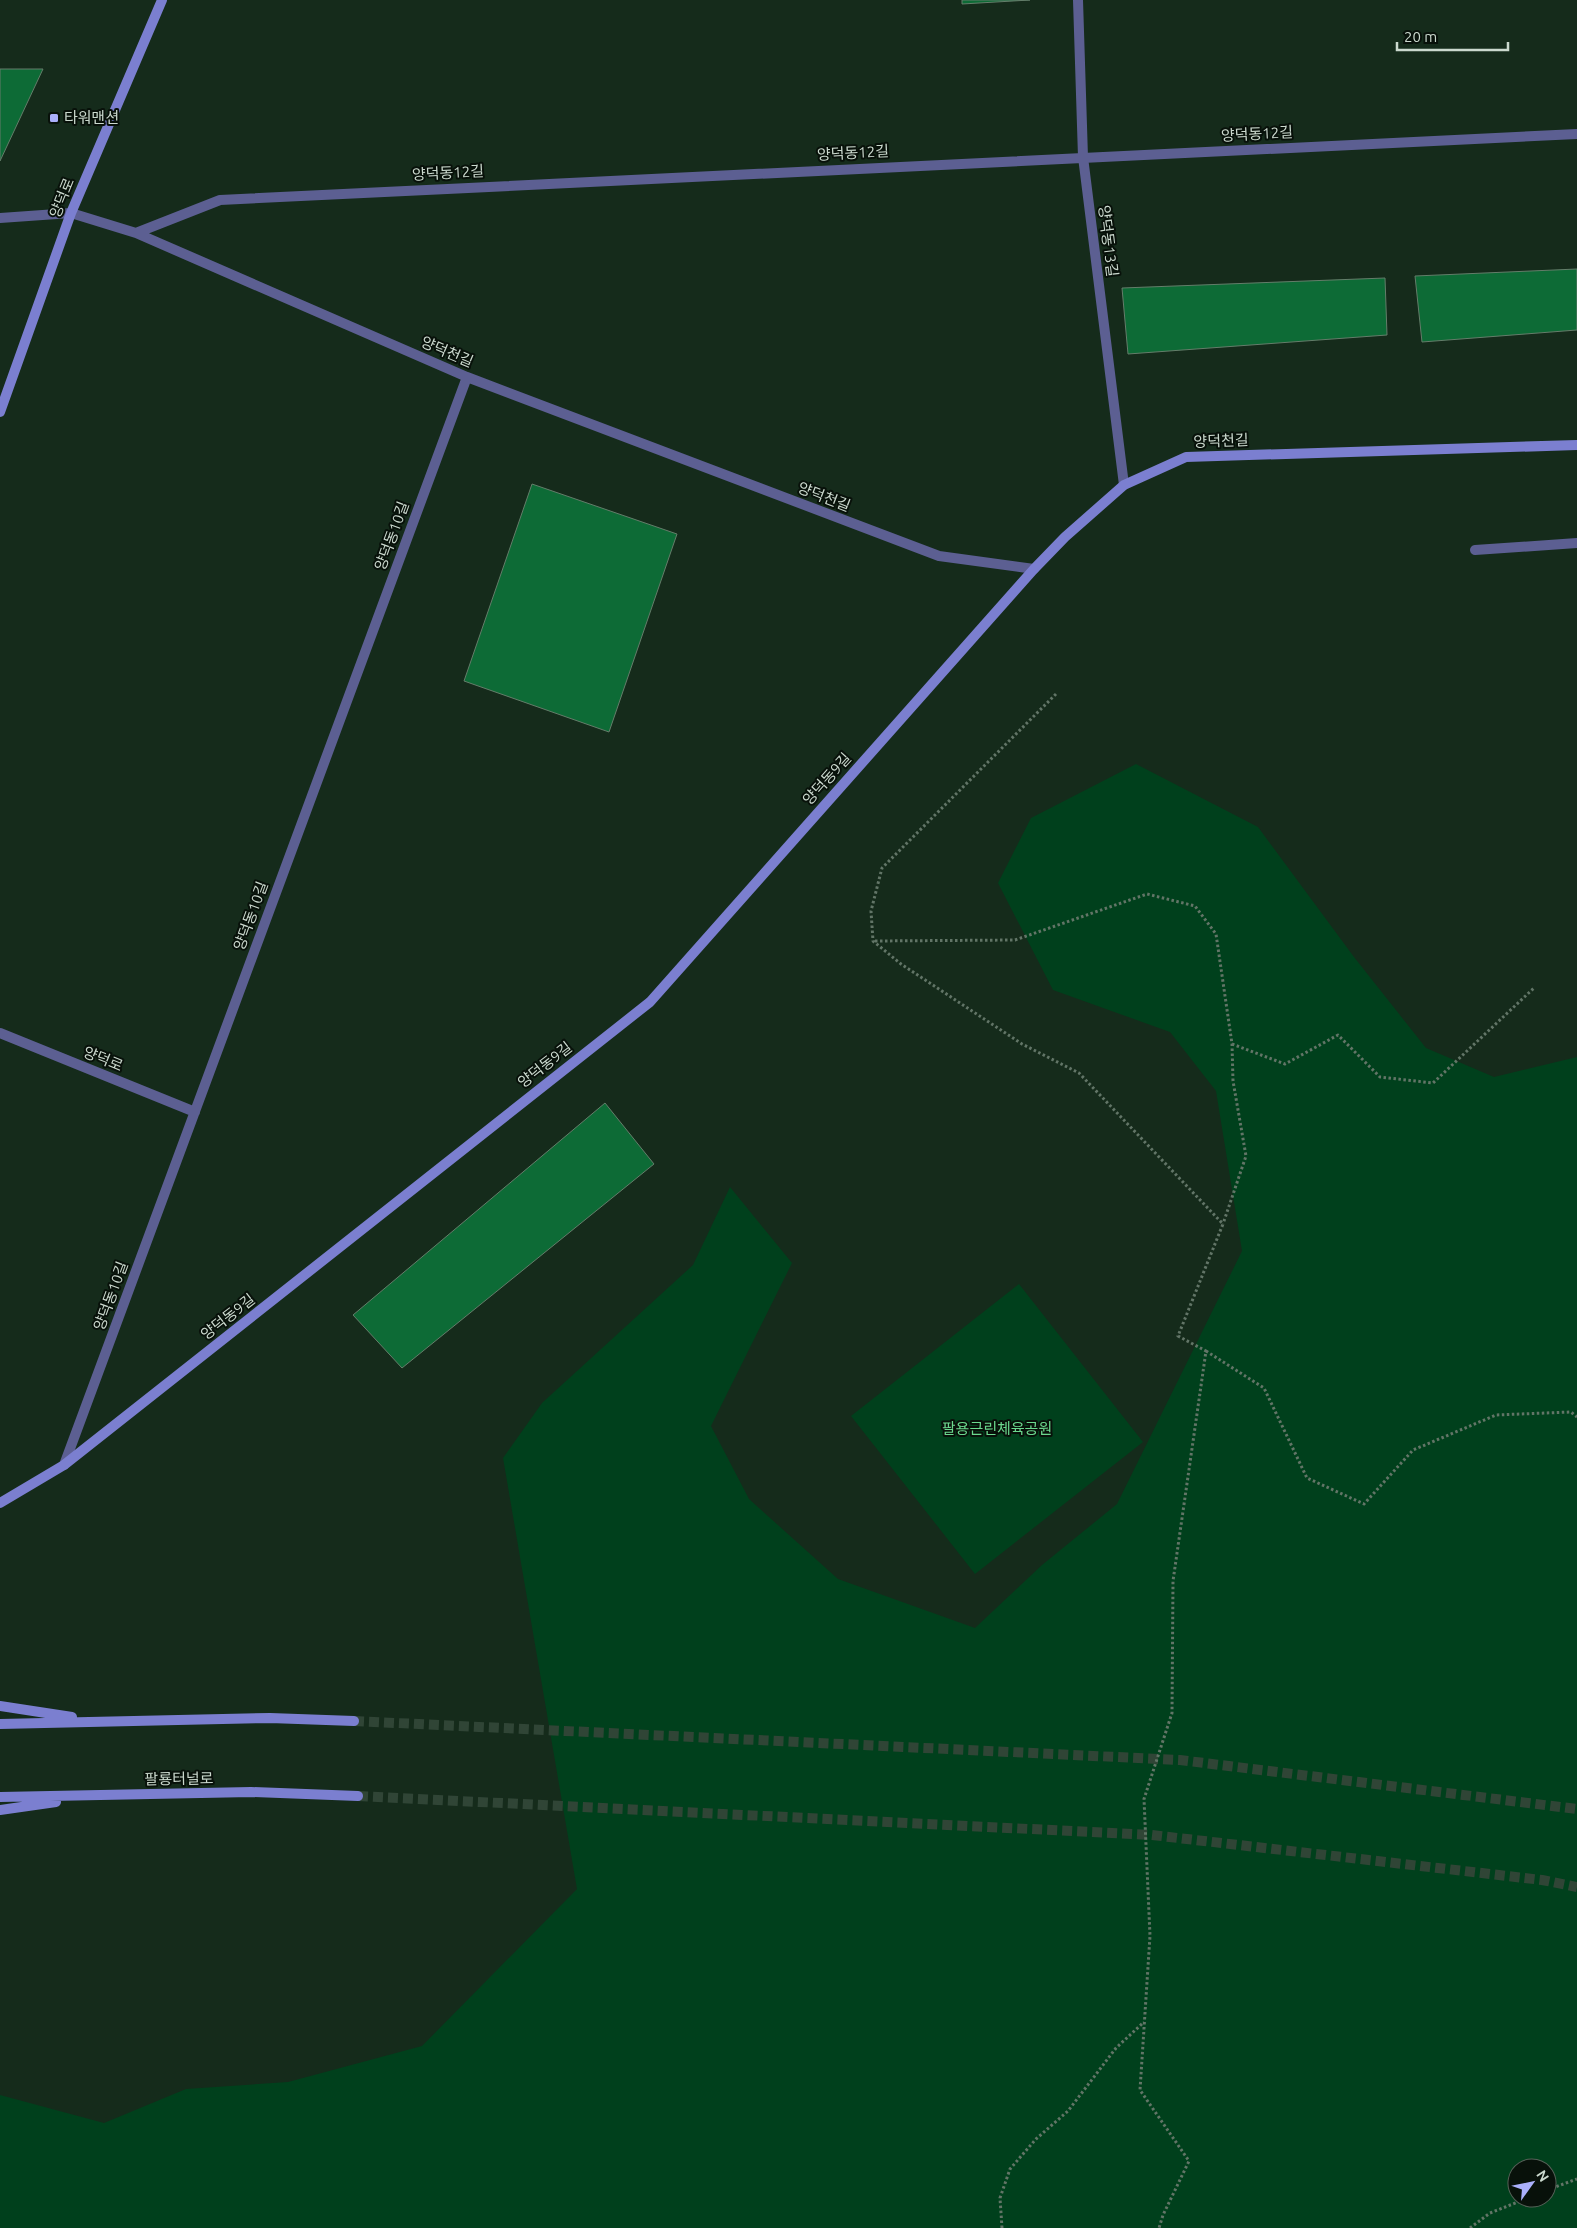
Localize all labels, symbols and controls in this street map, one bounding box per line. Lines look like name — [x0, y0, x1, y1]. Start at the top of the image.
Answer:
scale bar — [1397, 20, 1508, 52]
text: 20 m — [1404, 28, 1437, 45]
place label: 타워맨션 — [64, 109, 119, 126]
marker: 타워맨션 — [48, 112, 60, 124]
street label: 양덕동12길 — [1221, 123, 1293, 144]
street label: 양덕동12길 — [817, 142, 889, 163]
street label: 양덕동12길 — [412, 162, 484, 183]
street label: 양덕로 — [46, 175, 77, 220]
street label: 양덕동13길 — [1096, 204, 1121, 278]
street label: 양덕천길 — [418, 333, 476, 370]
street label: 양덕천길 — [1193, 431, 1249, 450]
street label: 양덕천길 — [795, 479, 853, 514]
street label: 양덕동10길 — [371, 499, 412, 573]
street label: 양덕동9길 — [799, 749, 854, 808]
street label: 양덕동10길 — [230, 879, 271, 953]
street label: 양덕동9길 — [514, 1038, 575, 1091]
street label: 양덕로 — [81, 1043, 126, 1074]
street label: 양덕동10길 — [90, 1259, 131, 1333]
street label: 양덕동9길 — [197, 1290, 258, 1343]
park label: 팔용근린체육공원 — [942, 1420, 1052, 1437]
street label: 팔룡터널로 — [144, 1769, 214, 1788]
north arrow — [1507, 2158, 1557, 2208]
text: N — [1533, 2167, 1552, 2185]

